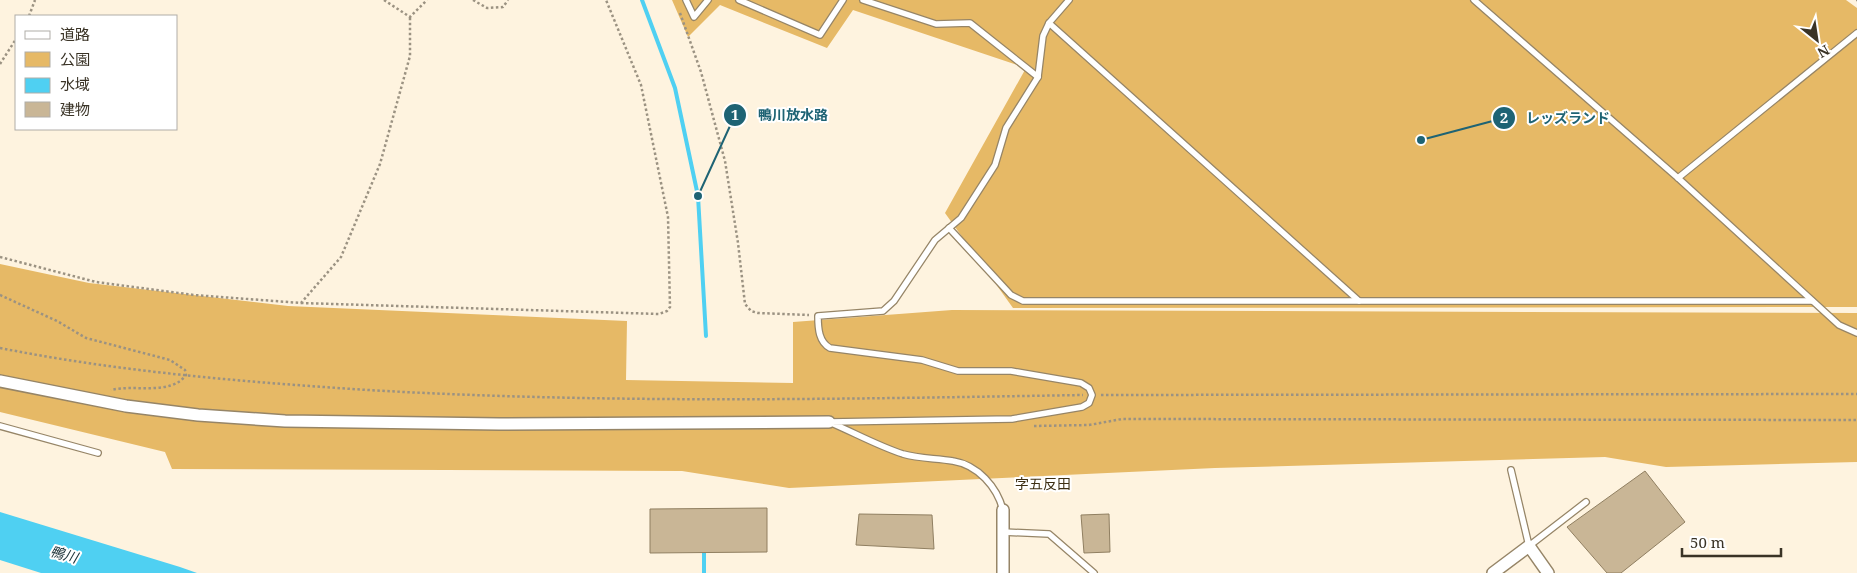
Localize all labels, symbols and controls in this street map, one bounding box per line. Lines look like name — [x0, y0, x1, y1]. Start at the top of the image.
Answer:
legend — [15, 15, 178, 130]
north arrow — [1792, 15, 1842, 65]
text: 道路 — [60, 24, 90, 44]
text: N — [1814, 41, 1833, 63]
text: 公園 — [60, 49, 90, 69]
text: 水域 — [60, 74, 90, 94]
text: 建物 — [60, 99, 90, 119]
callout: 鴨川放水路 — [723, 100, 838, 129]
callout: レッズランド — [1491, 103, 1620, 132]
text: 1 — [731, 104, 739, 124]
text: 鴨川放水路 — [758, 105, 828, 124]
text: 2 — [1500, 107, 1508, 127]
text: レッズランド — [1526, 108, 1610, 127]
district label: 字五反田 — [1015, 474, 1071, 493]
scale bar — [1682, 526, 1781, 558]
text: 50 m — [1690, 532, 1725, 552]
water label: 鴨川 — [48, 541, 82, 568]

